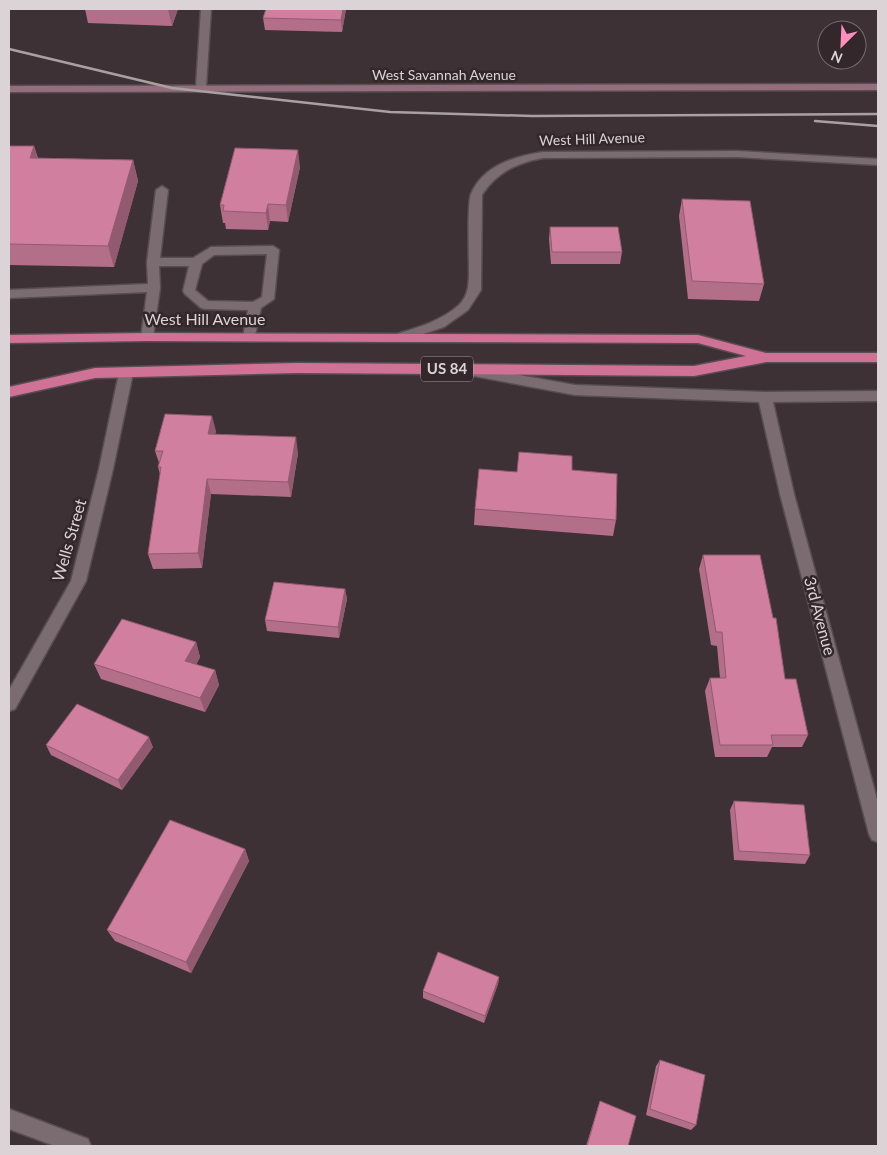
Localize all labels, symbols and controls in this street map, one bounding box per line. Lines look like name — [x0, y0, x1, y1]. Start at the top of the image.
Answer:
north arrow — [817, 20, 867, 70]
text: N — [828, 47, 845, 67]
street label: West Savannah Avenue — [372, 66, 516, 83]
street label: West Hill Avenue — [539, 128, 645, 149]
street label: West Hill Avenue — [145, 309, 265, 328]
road number: US 84 — [421, 356, 473, 382]
street label: Wells Street — [48, 496, 89, 583]
street label: 3rd Avenue — [801, 575, 840, 657]

